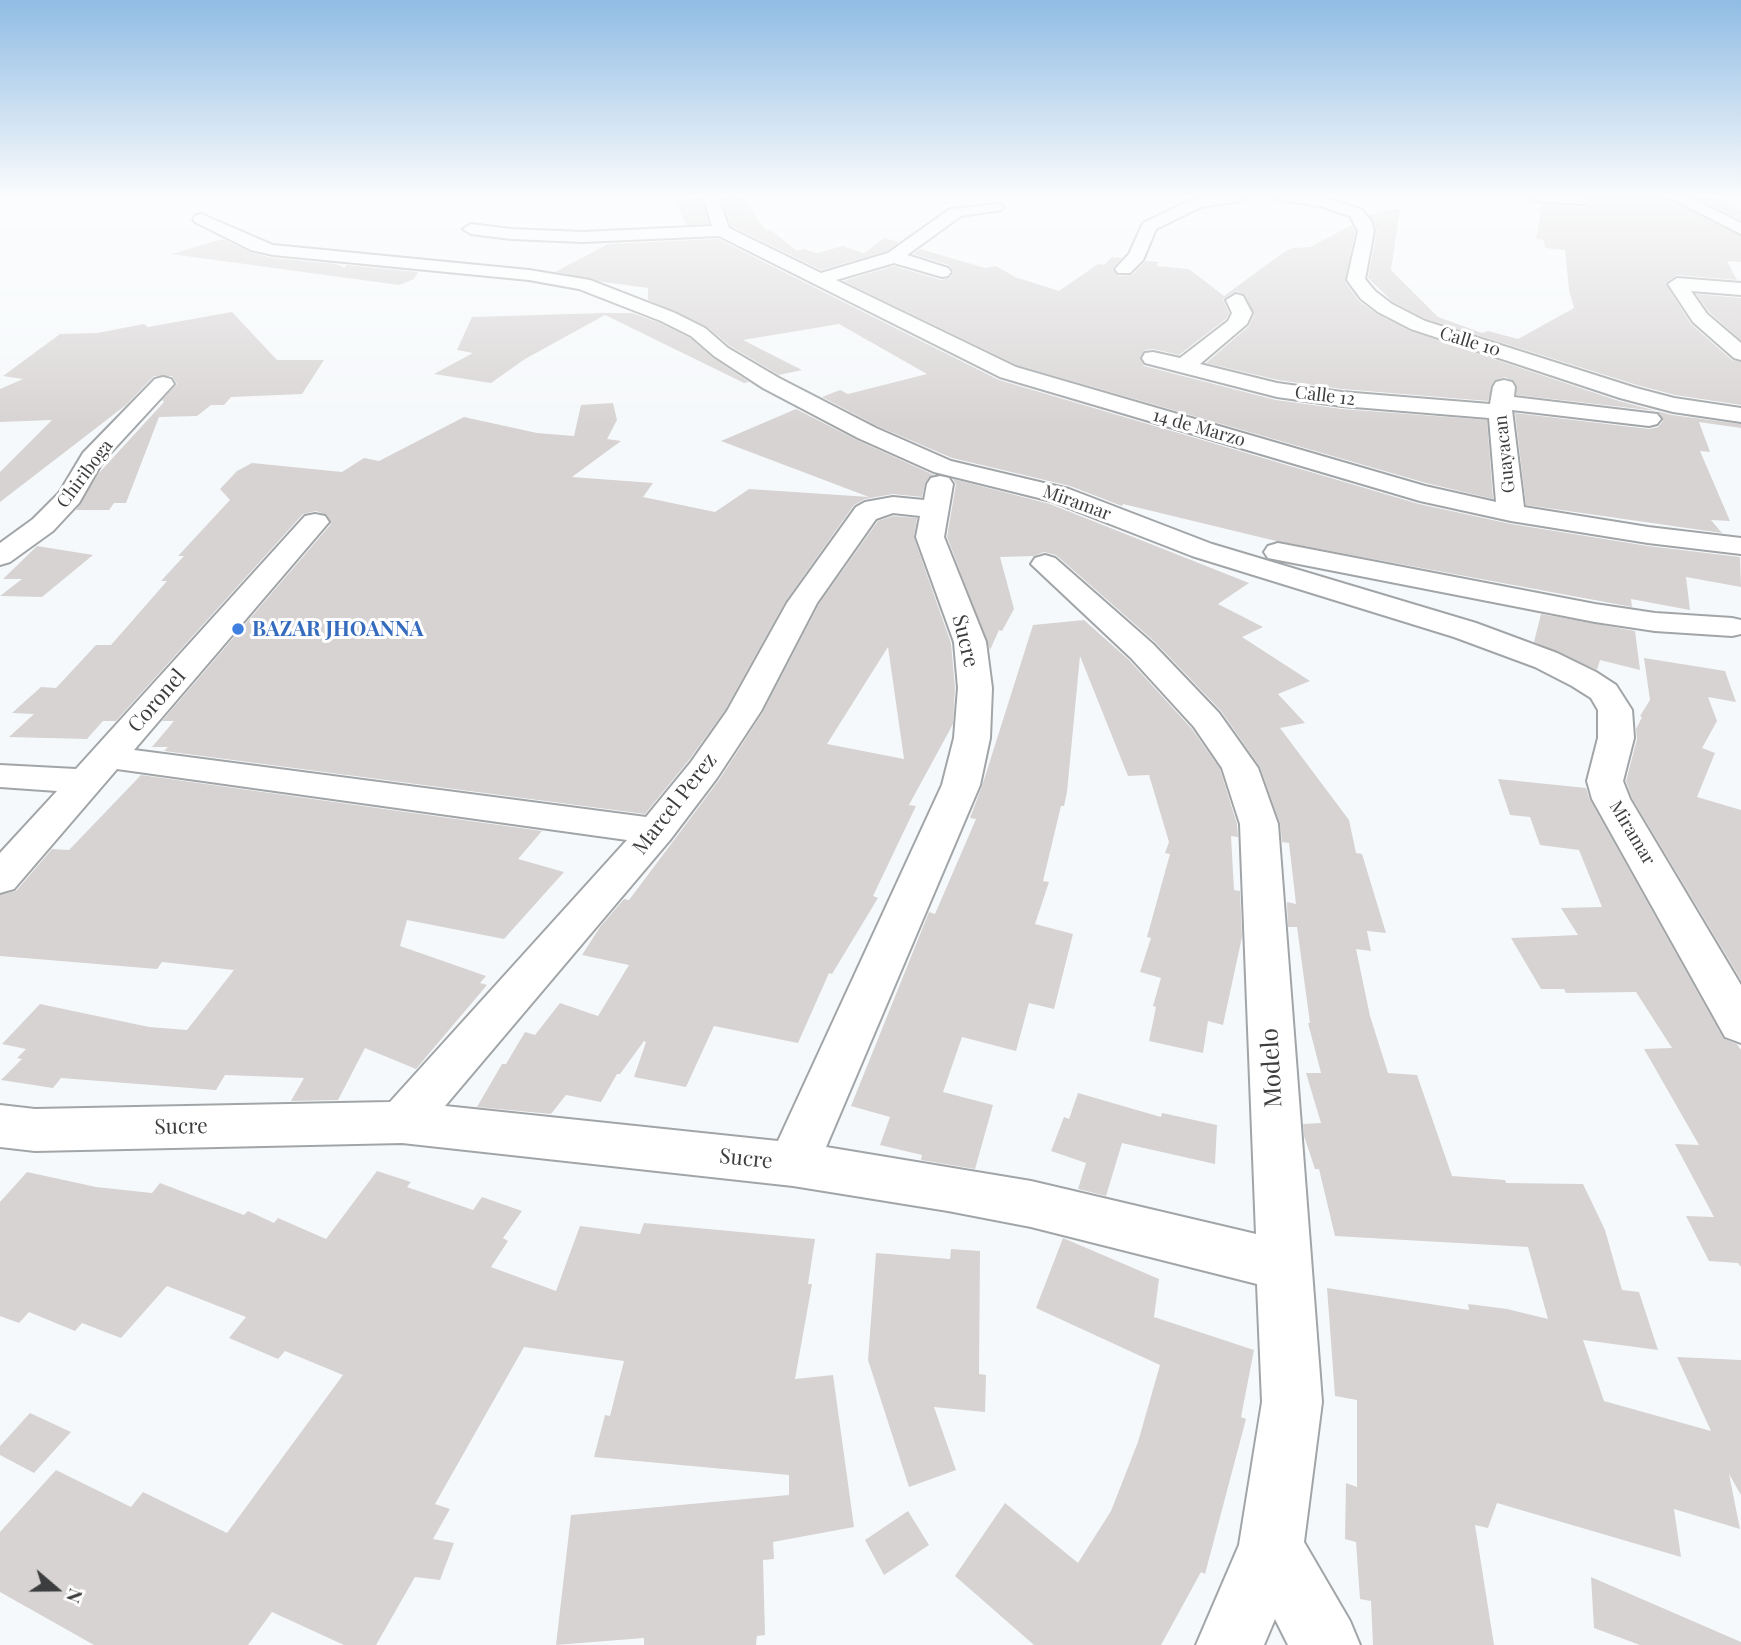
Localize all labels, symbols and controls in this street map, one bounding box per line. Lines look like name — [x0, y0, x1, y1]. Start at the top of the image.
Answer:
street label: Calle 10 — [1437, 323, 1503, 361]
street label: Calle 12 — [1294, 382, 1356, 410]
street label: 14 de Marzo — [1150, 405, 1248, 451]
street label: Guayacan — [1490, 414, 1520, 494]
street label: Chiriboga — [52, 436, 118, 512]
street label: Miramar — [1040, 481, 1114, 525]
street label: Sucre — [946, 612, 984, 670]
place label: BAZAR JHOANNA — [252, 616, 424, 642]
marker: BAZAR JHOANNA — [230, 621, 246, 637]
street label: Coronel — [123, 664, 191, 738]
street label: Marcel Perez — [628, 748, 722, 860]
street label: Miramar — [1604, 797, 1660, 869]
street label: Modelo — [1256, 1028, 1288, 1108]
street label: Sucre — [154, 1114, 208, 1140]
street label: Sucre — [718, 1144, 774, 1174]
north arrow — [21, 1554, 91, 1624]
text: N — [61, 1585, 90, 1607]

